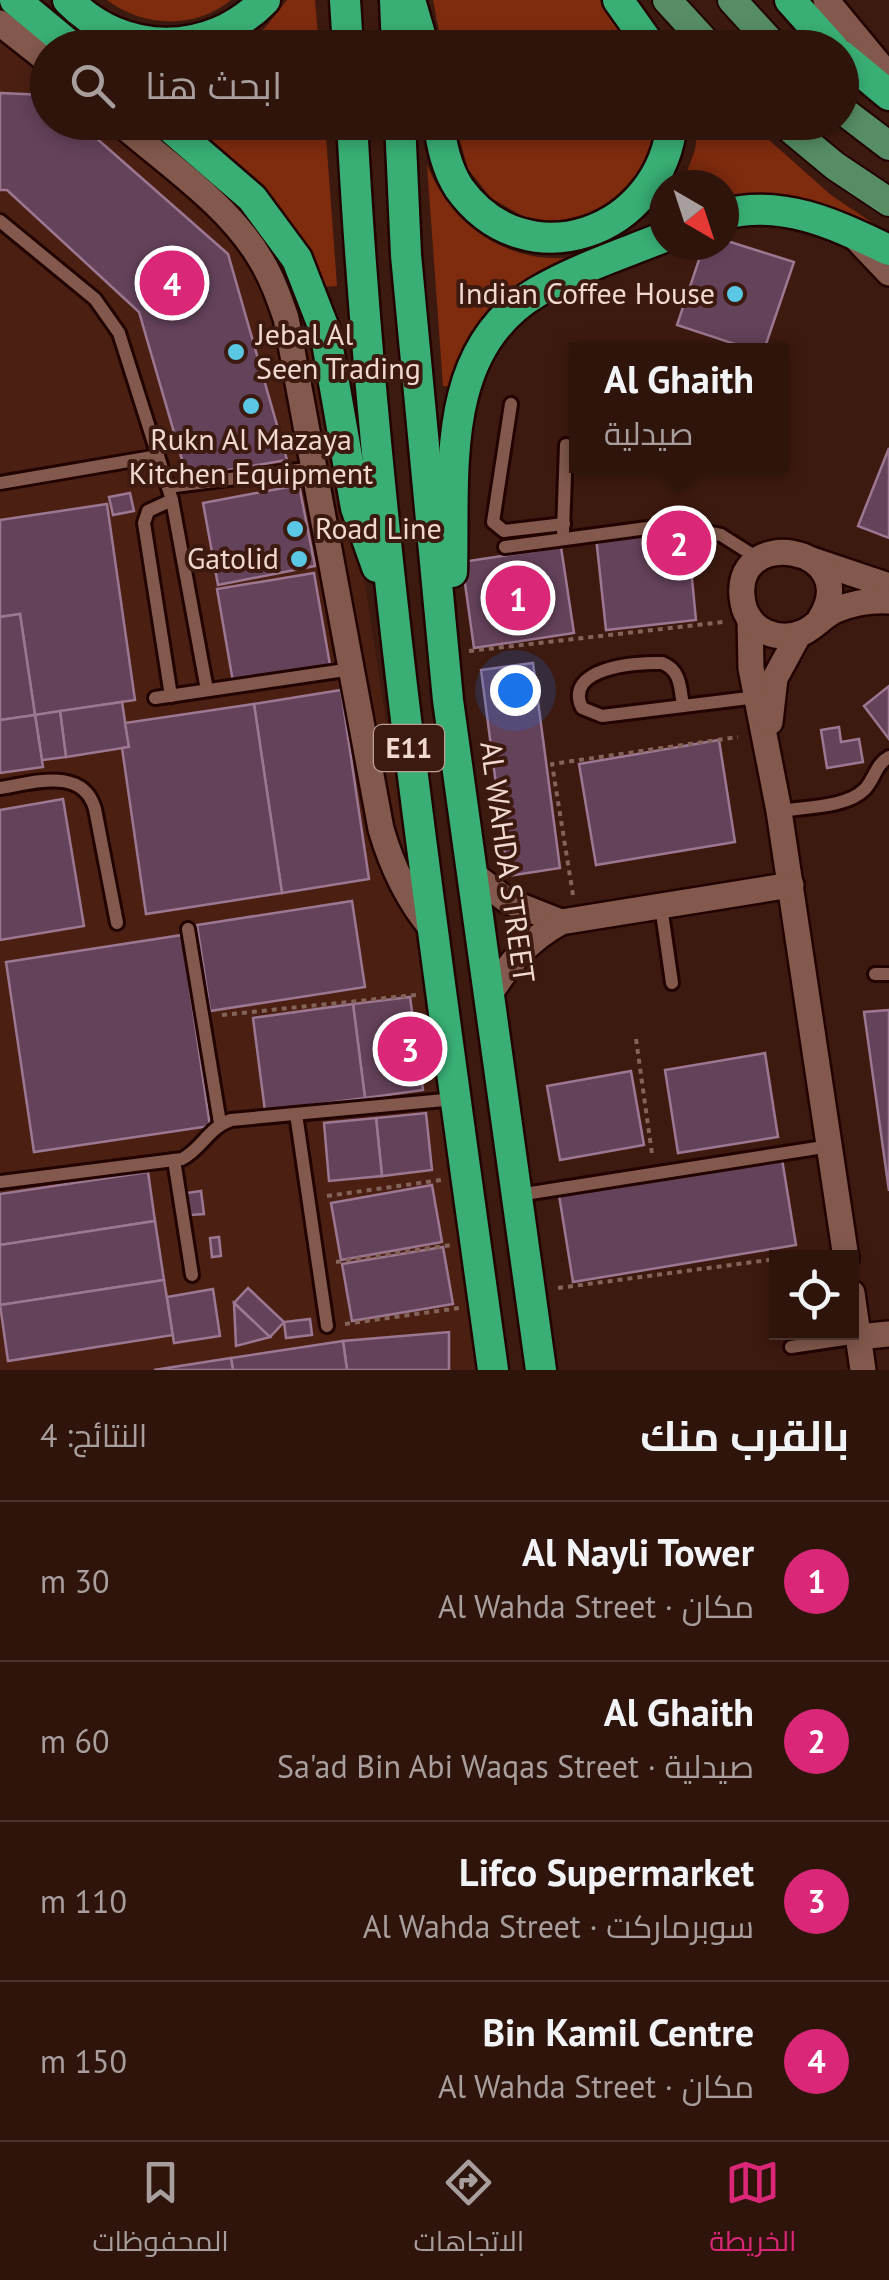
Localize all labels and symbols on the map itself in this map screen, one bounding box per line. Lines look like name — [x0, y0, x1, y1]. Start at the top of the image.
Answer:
north arrow — [649, 170, 739, 260]
pin: 4 — [140, 246, 204, 320]
place label: Indian Coffee House — [457, 273, 715, 312]
marker: Indian Coffee House — [724, 283, 746, 305]
place label: Jebal Al Seen Trading — [254, 314, 421, 387]
marker: Jebal Al Seen Trading — [225, 341, 247, 363]
marker: Rukn Al Mazaya Kitchen Equipment — [240, 395, 262, 417]
place label: Rukn Al Mazaya Kitchen Equipment — [129, 419, 373, 492]
pin: 2 — [646, 506, 712, 580]
place label: Road Line — [315, 508, 442, 547]
marker: Road Line — [284, 518, 306, 540]
place label: Gatolid — [187, 538, 279, 577]
marker: Gatolid — [288, 548, 310, 570]
pin: 1 — [486, 560, 550, 636]
your location — [490, 665, 541, 716]
road number: E11 — [374, 725, 444, 771]
street label: AL WAHDA STREET — [472, 739, 545, 985]
pin: 3 — [378, 1012, 442, 1086]

